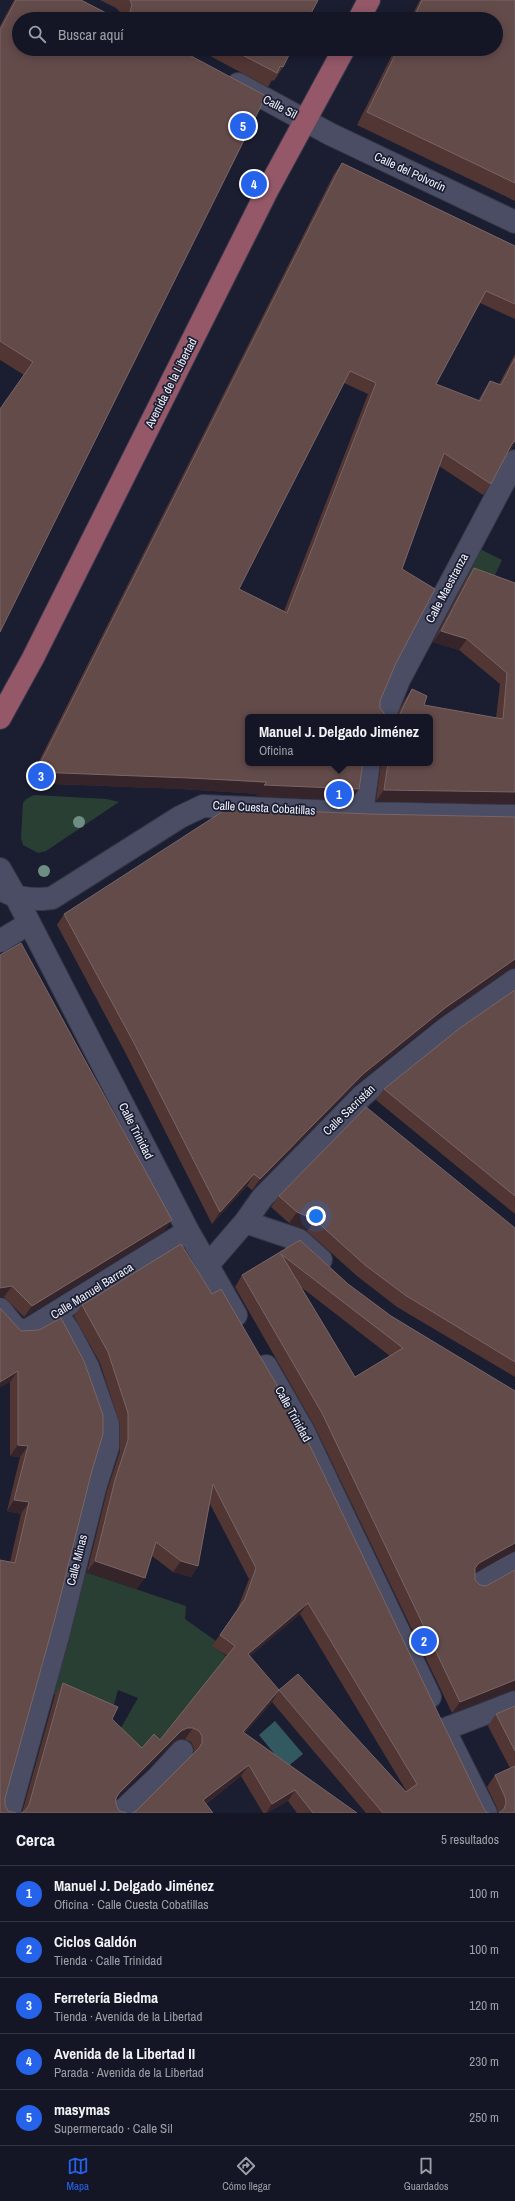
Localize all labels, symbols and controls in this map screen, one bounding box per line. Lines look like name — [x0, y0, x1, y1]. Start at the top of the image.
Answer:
search box — [12, 12, 503, 56]
icon: search — [26, 23, 48, 45]
text: Buscar aquí — [58, 24, 124, 45]
street label: Calle Sil — [260, 91, 300, 123]
pin: 5 — [230, 111, 256, 141]
street label: Calle del Polvorín — [372, 148, 448, 196]
pin: 4 — [241, 169, 267, 199]
street label: Avenida de la Libertad — [141, 335, 201, 432]
street label: Calle Maestranza — [422, 550, 472, 626]
popup — [245, 714, 433, 766]
text: Manuel J. Delgado Jiménez — [259, 721, 419, 742]
text: Oficina — [259, 742, 293, 759]
pin: 3 — [28, 761, 54, 791]
pin: 1 — [326, 779, 352, 809]
street label: Calle Cuesta Cobatillas — [212, 797, 316, 819]
street label: Calle Sacristán — [319, 1081, 379, 1139]
street label: Calle Trinidad — [115, 1100, 157, 1162]
your location — [306, 1206, 326, 1226]
street label: Calle Manuel Barraca — [48, 1259, 137, 1323]
street label: Calle Trinidad — [271, 1383, 315, 1445]
street label: Calle Minas — [63, 1533, 91, 1587]
pin: 2 — [411, 1626, 437, 1656]
text: Cerca — [16, 1828, 55, 1851]
text: 5 resultados — [441, 1831, 499, 1848]
text: Manuel J. Delgado Jiménez — [54, 1875, 214, 1896]
text: 1 — [26, 1885, 32, 1902]
text: 100 m — [469, 1885, 499, 1902]
text: Oficina · Calle Cuesta Cobatillas — [54, 1896, 209, 1913]
text: Ciclos Galdón — [54, 1931, 137, 1952]
text: 2 — [26, 1941, 32, 1958]
text: 100 m — [469, 1941, 499, 1958]
text: Tienda · Calle Trinidad — [54, 1952, 162, 1969]
text: Ferretería Biedma — [54, 1987, 158, 2008]
text: 3 — [26, 1997, 32, 2014]
text: 120 m — [469, 1997, 499, 2014]
text: Tienda · Avenida de la Libertad — [54, 2008, 202, 2025]
text: Avenida de la Libertad II — [54, 2043, 195, 2064]
text: 4 — [26, 2053, 32, 2070]
text: 230 m — [469, 2053, 499, 2070]
text: Parada · Avenida de la Libertad — [54, 2064, 204, 2081]
text: masymas — [54, 2099, 110, 2120]
text: 5 — [26, 2109, 32, 2126]
text: 250 m — [469, 2109, 499, 2126]
text: Supermercado · Calle Sil — [54, 2120, 173, 2137]
tab: Mapa — [67, 2155, 89, 2193]
tab: Cómo llegar — [222, 2155, 271, 2193]
tab: Guardados — [404, 2155, 448, 2193]

